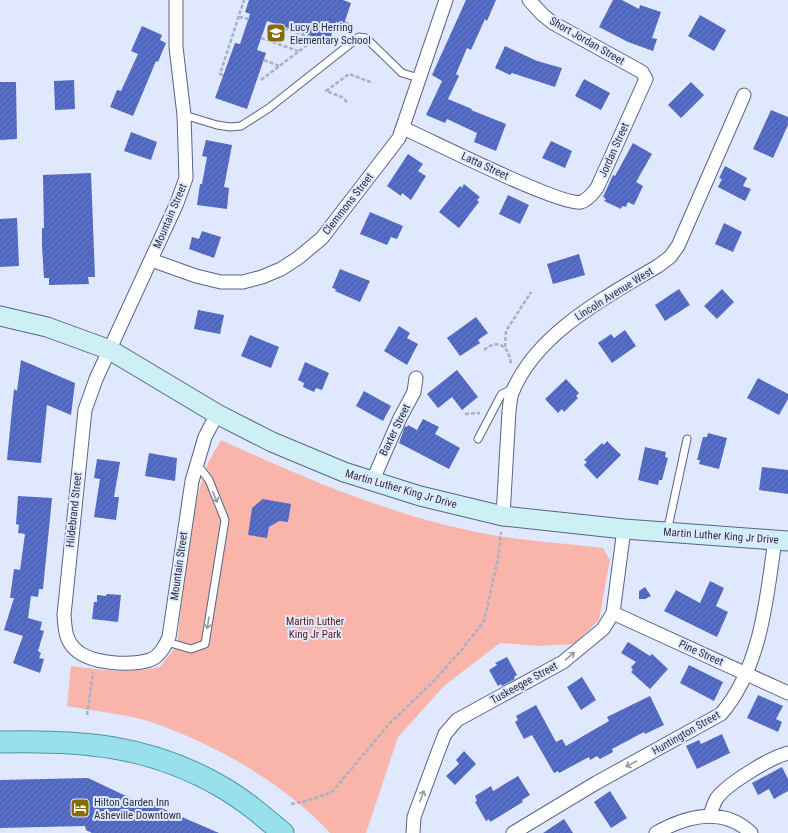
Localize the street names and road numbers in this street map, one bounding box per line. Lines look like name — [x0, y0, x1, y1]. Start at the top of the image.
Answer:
street label: Short Jordan Street — [547, 14, 627, 68]
street label: Jordan Street — [596, 121, 632, 179]
street label: Latta Street — [459, 149, 511, 183]
street label: Clemmons Street — [320, 171, 376, 237]
street label: Mountain Street — [151, 182, 189, 250]
street label: Lincoln Avenue West — [572, 265, 656, 323]
street label: Baxter Street — [377, 402, 413, 458]
street label: Martin Luther King Jr Drive — [344, 467, 458, 511]
street label: Hildebrand Street — [64, 472, 84, 548]
street label: Martin Luther King Jr Drive — [663, 525, 779, 547]
street label: Mountain Street — [168, 531, 190, 601]
street label: Pine Street — [677, 637, 725, 669]
street label: Tuskeegee Street — [488, 659, 560, 707]
street label: Huntington Street — [650, 708, 722, 758]

